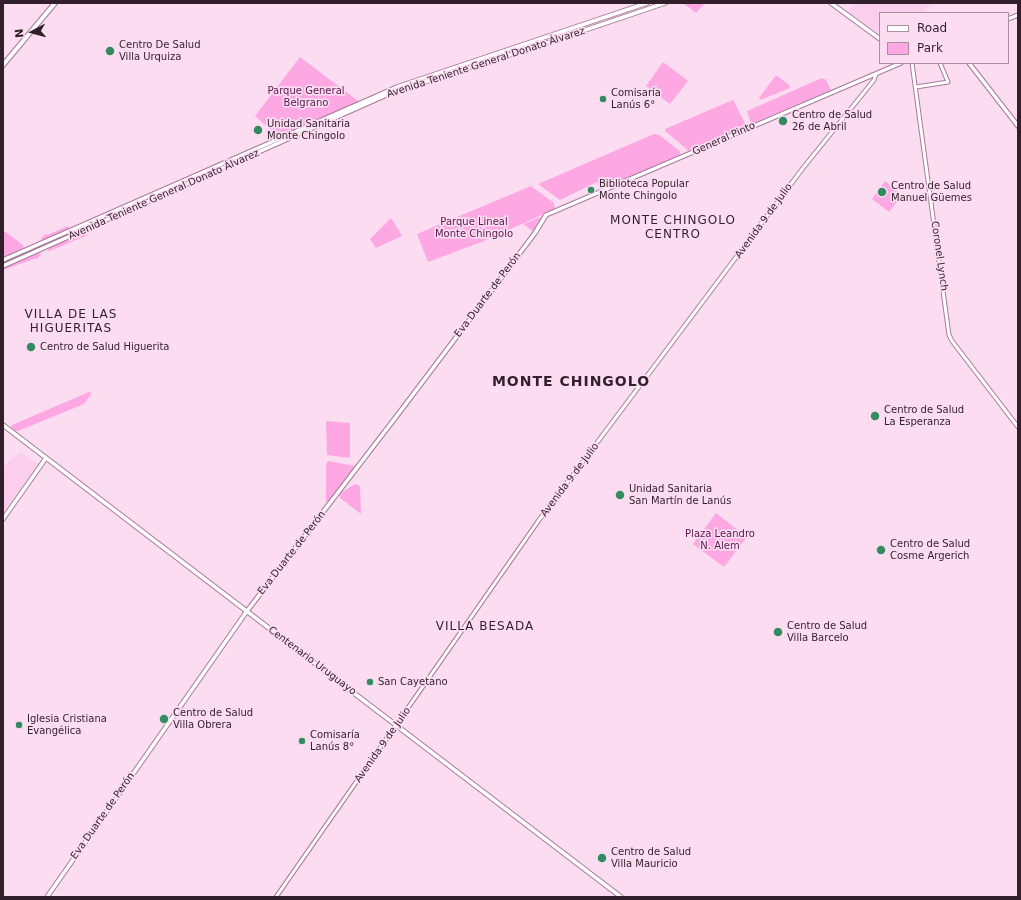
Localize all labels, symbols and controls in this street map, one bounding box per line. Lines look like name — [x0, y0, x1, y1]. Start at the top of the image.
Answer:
north arrow — [12, 12, 52, 52]
legend — [879, 12, 1009, 64]
text: Road — [917, 21, 947, 35]
street label: Avenida Teniente General Donato Álvarez — [385, 25, 587, 101]
text: N — [13, 28, 27, 39]
place label: Centro De Salud Villa Urquiza — [119, 39, 201, 62]
text: Park — [917, 41, 943, 55]
marker: Centro De Salud Villa Urquiza — [104, 45, 116, 57]
park label: Parque General Belgrano — [267, 85, 345, 108]
place label: Comisaría Lanús 6° — [611, 87, 661, 110]
marker: Comisaría Lanús 6° — [598, 94, 608, 104]
place label: Centro de Salud 26 de Abril — [792, 109, 872, 132]
marker: Centro de Salud 26 de Abril — [777, 115, 789, 127]
place label: Unidad Sanitaria Monte Chingolo — [267, 118, 350, 142]
street label: General Pinto — [691, 120, 757, 158]
marker: Unidad Sanitaria Monte Chingolo — [252, 124, 264, 136]
street label: Avenida Teniente General Donato Álvarez — [67, 147, 261, 243]
place label: Biblioteca Popular Monte Chingolo — [599, 178, 689, 202]
place label: Centro de Salud Manuel Güemes — [891, 180, 972, 204]
street label: Avenida 9 de Julio — [733, 181, 795, 261]
marker: Biblioteca Popular Monte Chingolo — [586, 185, 596, 195]
marker: Centro de Salud Manuel Güemes — [876, 186, 888, 198]
district label: MONTE CHINGOLO CENTRO — [610, 214, 736, 242]
park label: Parque Lineal Monte Chingolo — [435, 216, 513, 240]
street label: Coronel Lynch — [928, 220, 950, 292]
street label: Eva Duarte de Perón — [452, 250, 524, 340]
district label: VILLA DE LAS HIGUERITAS — [25, 308, 117, 336]
marker: Centro de Salud Higuerita — [25, 341, 37, 353]
place label: Centro de Salud Higuerita — [40, 341, 169, 353]
district label: MONTE CHINGOLO — [492, 374, 650, 390]
place label: Centro de Salud La Esperanza — [884, 404, 964, 428]
marker: Centro de Salud La Esperanza — [869, 410, 881, 422]
street label: Avenida 9 de Julio — [538, 441, 602, 519]
place label: Unidad Sanitaria San Martín de Lanús — [629, 483, 731, 506]
marker: Unidad Sanitaria San Martín de Lanús — [614, 489, 626, 501]
street label: Eva Duarte de Perón — [256, 509, 328, 597]
park label: Plaza Leandro N. Alem — [685, 528, 755, 552]
place label: Centro de Salud Cosme Argerich — [890, 538, 970, 562]
marker: Centro de Salud Cosme Argerich — [875, 544, 887, 556]
district label: VILLA BESADA — [436, 620, 534, 634]
place label: Centro de Salud Villa Barcelo — [787, 620, 867, 644]
street label: Centenario Uruguayo — [266, 624, 358, 698]
marker: Centro de Salud Villa Barcelo — [772, 626, 784, 638]
place label: San Cayetano — [378, 676, 448, 688]
marker: San Cayetano — [365, 677, 375, 687]
street label: Avenida 9 de Julio — [352, 705, 414, 785]
place label: Centro de Salud Villa Obrera — [173, 707, 253, 730]
place label: Iglesia Cristiana Evangélica — [27, 713, 107, 736]
marker: Centro de Salud Villa Obrera — [158, 713, 170, 725]
marker: Iglesia Cristiana Evangélica — [14, 720, 24, 730]
place label: Comisaría Lanús 8° — [310, 729, 360, 752]
marker: Comisaría Lanús 8° — [297, 736, 307, 746]
street label: Eva Duarte de Perón — [69, 770, 137, 862]
place label: Centro de Salud Villa Mauricio — [611, 846, 691, 870]
marker: Centro de Salud Villa Mauricio — [596, 852, 608, 864]

